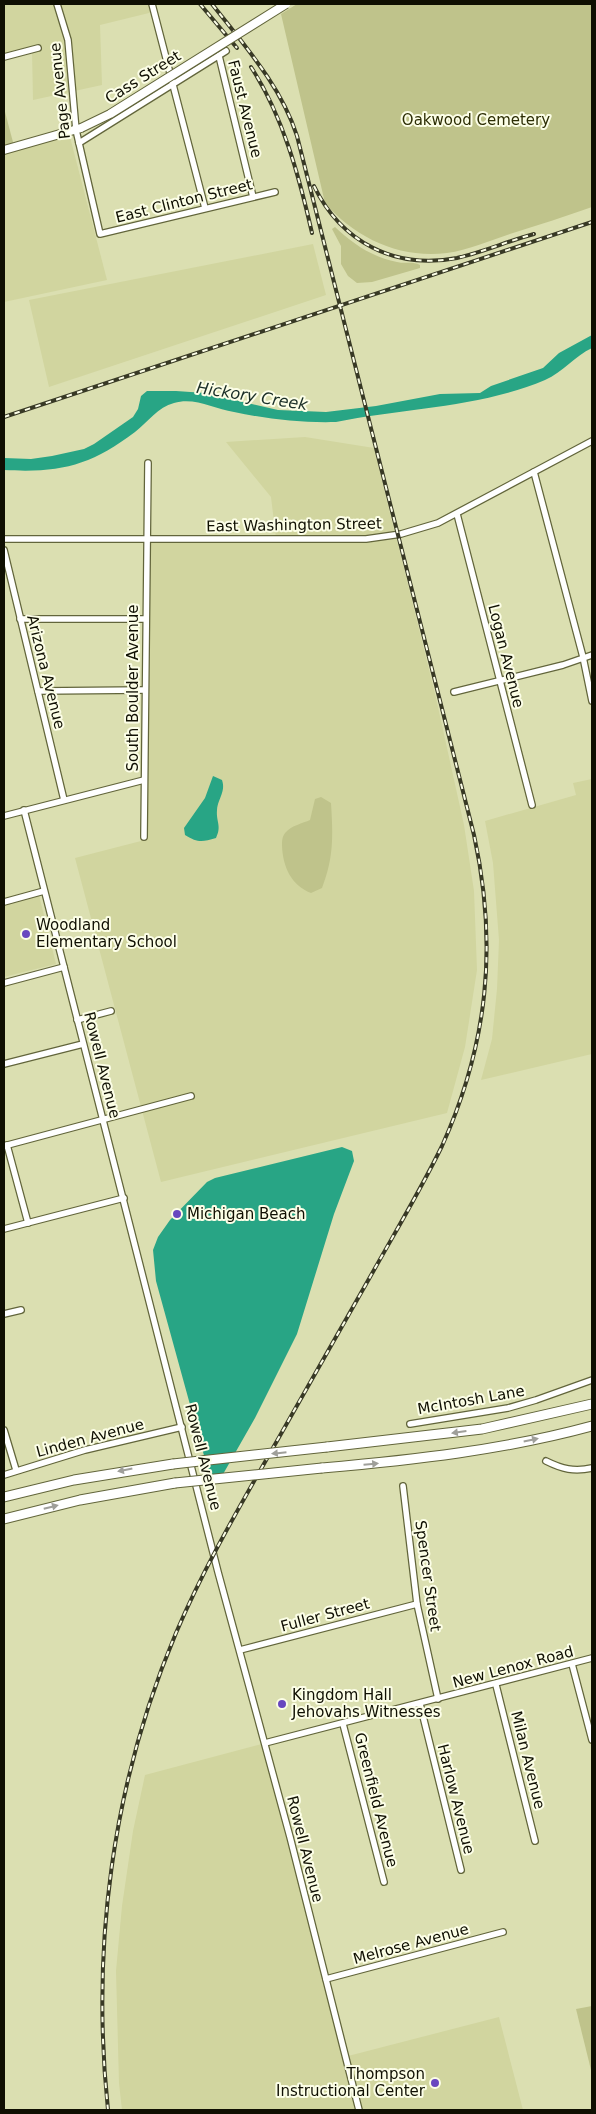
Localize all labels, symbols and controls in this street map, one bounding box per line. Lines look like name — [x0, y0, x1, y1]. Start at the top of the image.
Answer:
street label: Page Avenue — [46, 42, 74, 140]
street label: Cass Street — [102, 47, 184, 107]
street label: Faust Avenue — [224, 58, 266, 160]
park label: Oakwood Cemetery — [402, 111, 550, 129]
street label: East Clinton Street — [114, 175, 254, 227]
water label: Hickory Creek — [195, 378, 310, 414]
street label: East Washington Street — [206, 514, 382, 536]
street label: Logan Avenue — [484, 602, 528, 710]
street label: South Boulder Avenue — [124, 605, 142, 771]
street label: Arizona Avenue — [23, 613, 69, 731]
place label: Woodland Elementary School — [36, 916, 177, 951]
marker: Woodland Elementary School — [20, 928, 32, 940]
street label: Rowell Avenue — [80, 1010, 124, 1120]
place label: Michigan Beach — [187, 1205, 305, 1223]
marker: Michigan Beach — [171, 1208, 183, 1220]
street label: McIntosh Lane — [416, 1382, 526, 1418]
street label: Rowell Avenue — [181, 1402, 225, 1512]
street label: Linden Avenue — [34, 1415, 146, 1461]
one-way arrow — [451, 1428, 467, 1436]
one-way arrow — [524, 1436, 539, 1444]
one-way arrow — [271, 1449, 287, 1457]
one-way arrow — [363, 1459, 379, 1467]
one-way arrow — [116, 1467, 132, 1475]
one-way arrow — [44, 1503, 59, 1511]
street label: Spencer Street — [411, 1519, 445, 1633]
street label: Fuller Street — [279, 1594, 372, 1636]
street label: New Lenox Road — [451, 1642, 575, 1692]
place label: Kingdom Hall Jehovahs Witnesses — [291, 1686, 441, 1721]
marker: Kingdom Hall Jehovahs Witnesses — [276, 1698, 288, 1710]
street label: Milan Avenue — [507, 1709, 549, 1811]
street label: Greenfield Avenue — [351, 1731, 401, 1869]
street label: Harlow Avenue — [434, 1742, 478, 1856]
street label: Rowell Avenue — [283, 1794, 327, 1904]
street label: Melrose Avenue — [351, 1920, 471, 1968]
place label: Thompson Instructional Center — [276, 2065, 426, 2100]
marker: Thompson Instructional Center — [429, 2077, 441, 2089]

